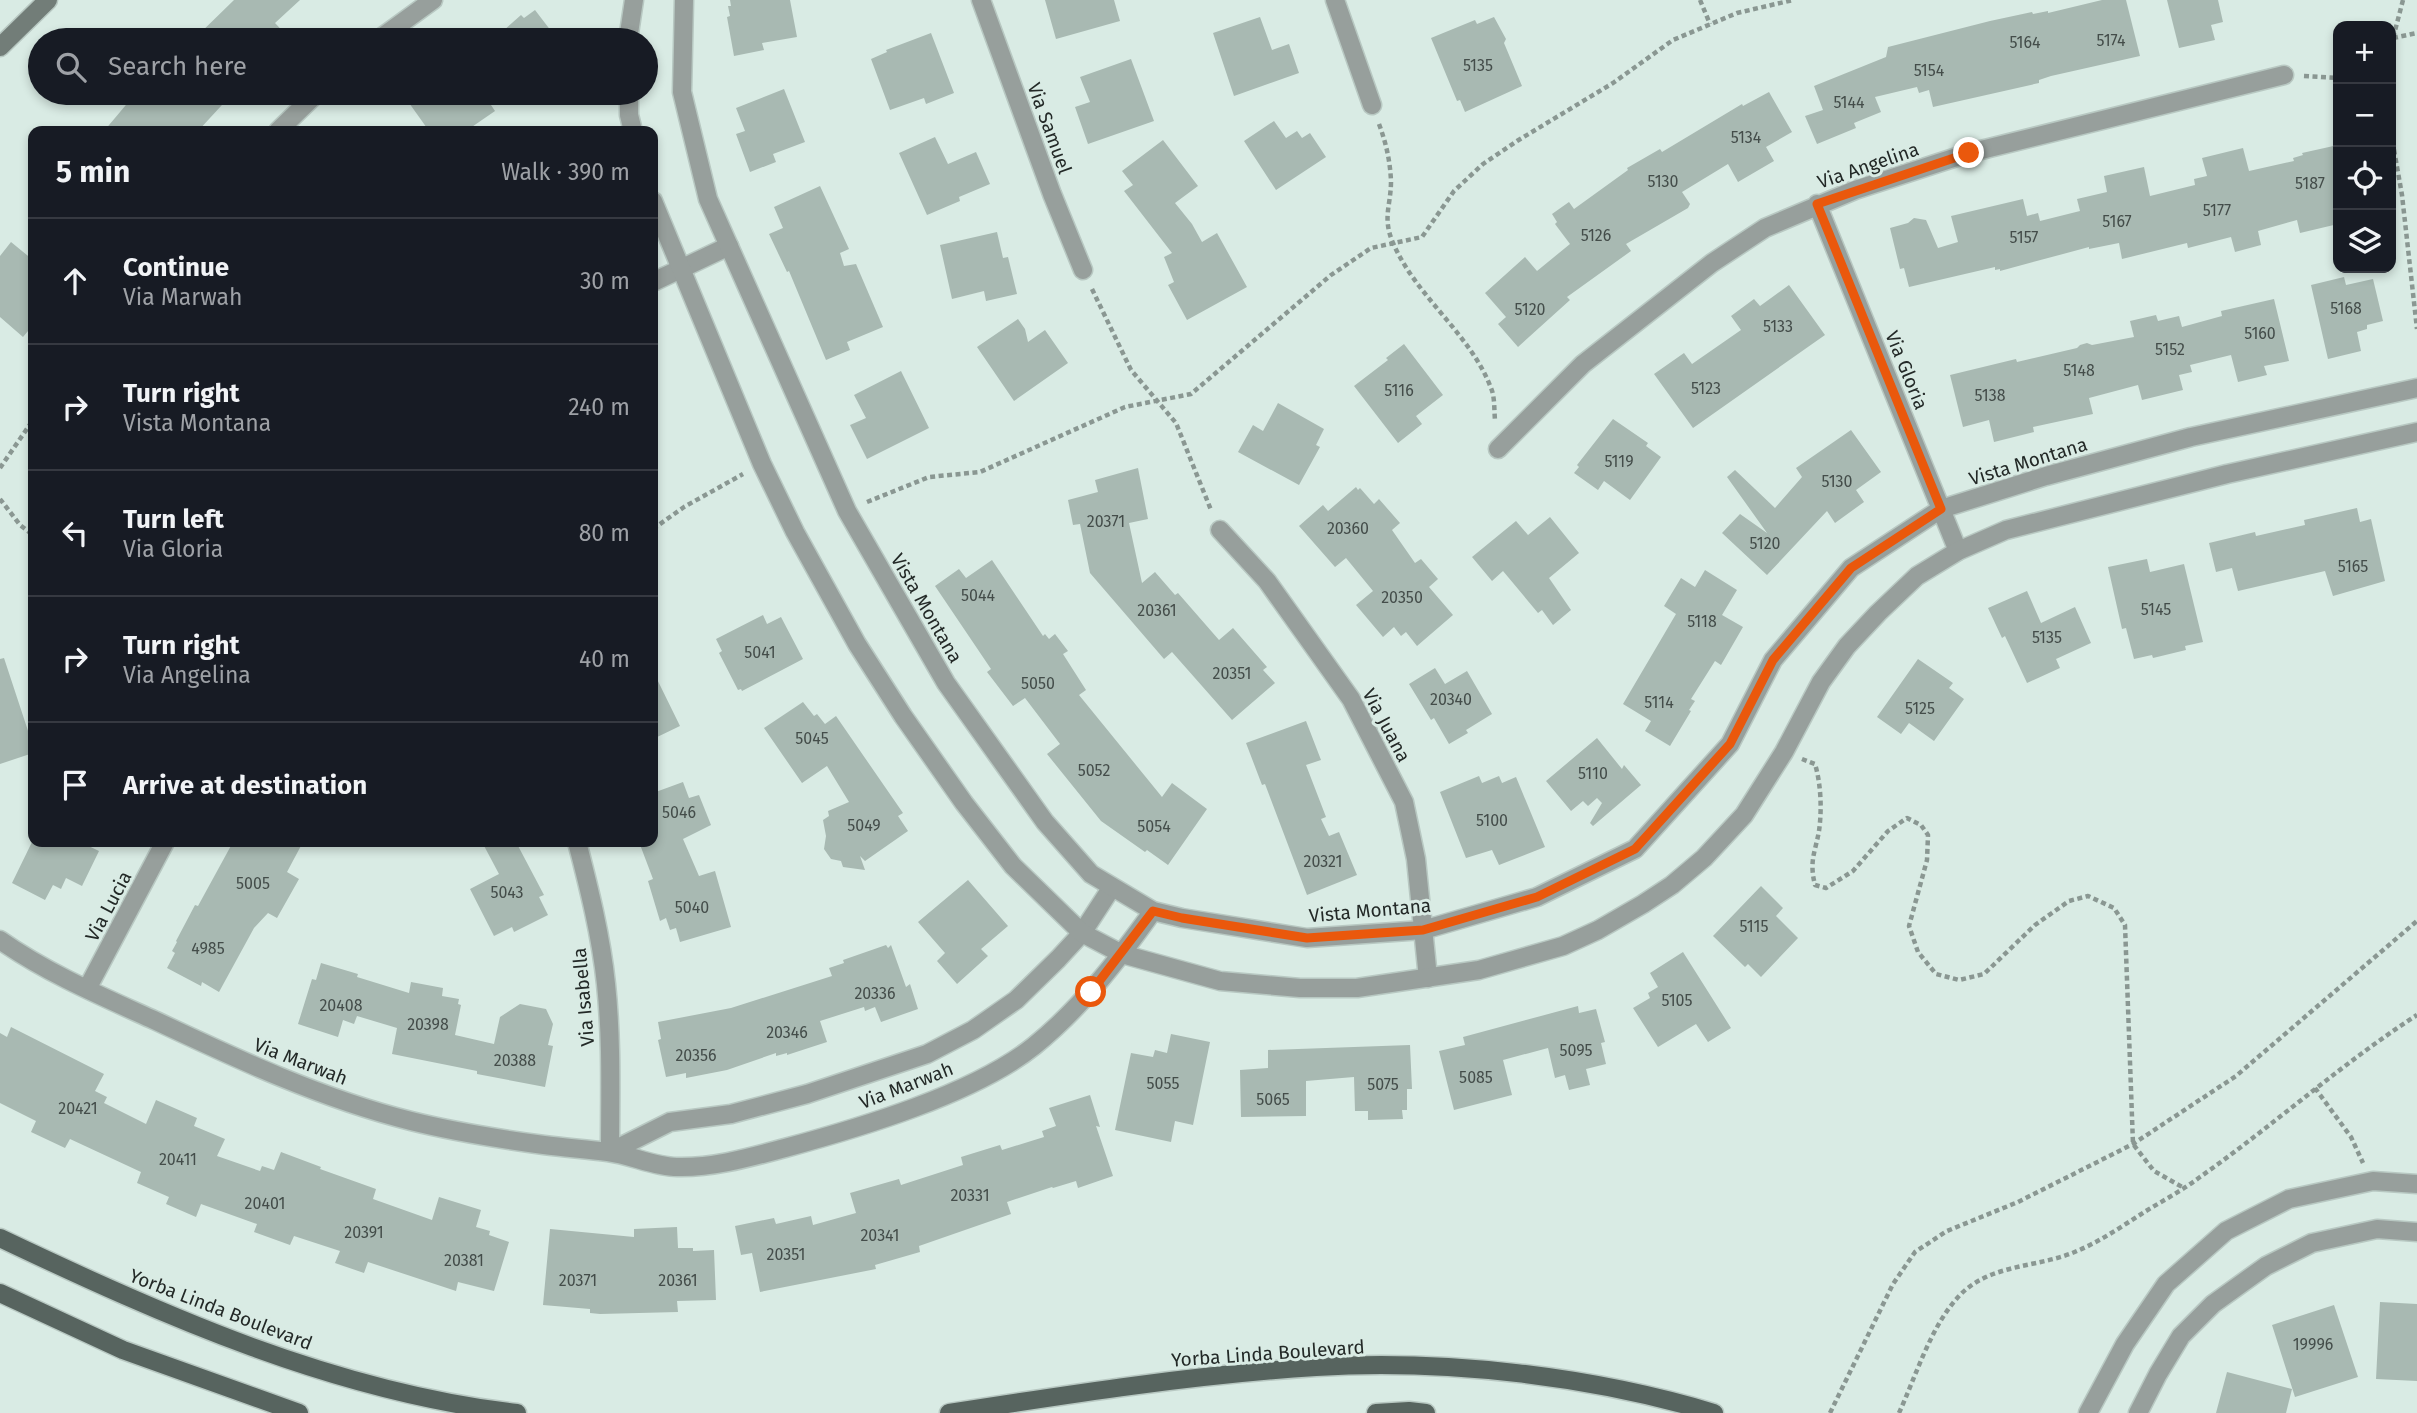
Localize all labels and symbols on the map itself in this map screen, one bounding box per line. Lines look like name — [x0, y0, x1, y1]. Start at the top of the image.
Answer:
house number: 5174 — [2096, 31, 2126, 50]
house number: 5164 — [2009, 33, 2041, 52]
house number: 5135 — [1463, 56, 1493, 75]
house number: 5154 — [1914, 61, 1945, 80]
street label: Via Samuel — [1022, 79, 1077, 177]
house number: 5144 — [1833, 93, 1865, 112]
house number: 5134 — [1731, 128, 1762, 147]
street label: Via Angelina — [1814, 137, 1922, 194]
route end — [1953, 137, 1984, 168]
house number: 5130 — [1647, 172, 1679, 191]
house number: 5187 — [2295, 174, 2325, 193]
house number: 5177 — [2203, 201, 2231, 220]
house number: 5167 — [2102, 212, 2132, 231]
house number: 5126 — [1581, 226, 1611, 245]
house number: 5157 — [2010, 228, 2038, 247]
house number: 5168 — [2330, 299, 2362, 318]
house number: 5120 — [1515, 300, 1546, 319]
house number: 5133 — [1763, 317, 1793, 336]
house number: 5160 — [2244, 324, 2276, 343]
street label: Via Gloria — [1880, 327, 1933, 413]
house number: 5152 — [2155, 340, 2185, 359]
house number: 5148 — [2063, 361, 2095, 380]
house number: 5123 — [1691, 379, 1721, 398]
house number: 5116 — [1384, 381, 1414, 400]
house number: 5138 — [1975, 386, 2006, 405]
street label: Vista Montana — [1966, 433, 2090, 490]
house number: 5119 — [1604, 452, 1634, 471]
house number: 5130 — [1821, 472, 1853, 491]
house number: 20371 — [1087, 512, 1125, 531]
house number: 20360 — [1327, 519, 1369, 538]
house number: 5120 — [1750, 534, 1781, 553]
street label: Vista Montana — [886, 549, 967, 667]
house number: 5165 — [2338, 557, 2368, 576]
house number: 5044 — [961, 586, 995, 605]
house number: 20350 — [1381, 588, 1423, 607]
house number: 5145 — [2141, 600, 2171, 619]
house number: 20361 — [1137, 601, 1177, 620]
house number: 5118 — [1687, 612, 1717, 631]
house number: 5135 — [2032, 628, 2062, 647]
house number: 5041 — [744, 643, 776, 662]
house number: 20351 — [1213, 664, 1251, 683]
house number: 5050 — [1021, 674, 1055, 693]
street label: Via Juana — [1358, 685, 1415, 766]
house number: 20340 — [1430, 690, 1472, 709]
house number: 5114 — [1644, 693, 1674, 712]
house number: 5125 — [1905, 699, 1935, 718]
house number: 5045 — [795, 729, 829, 748]
house number: 5052 — [1078, 761, 1110, 780]
house number: 5110 — [1578, 764, 1608, 783]
house number: 5046 — [662, 803, 696, 822]
house number: 5100 — [1476, 811, 1508, 830]
house number: 5049 — [847, 816, 881, 835]
house number: 5054 — [1137, 817, 1171, 836]
house number: 20321 — [1304, 852, 1342, 871]
street label: Via Lucia — [80, 867, 137, 945]
house number: 5005 — [236, 874, 270, 893]
house number: 5043 — [490, 883, 524, 902]
street label: Vista Montana — [1308, 894, 1432, 927]
house number: 5040 — [675, 898, 709, 917]
house number: 5115 — [1740, 917, 1768, 936]
house number: 4985 — [191, 939, 225, 958]
street label: Via Isabella — [568, 947, 599, 1047]
route start — [1075, 976, 1106, 1007]
house number: 20336 — [854, 984, 896, 1003]
house number: 5105 — [1661, 991, 1693, 1010]
house number: 20408 — [319, 996, 363, 1015]
house number: 20398 — [407, 1015, 449, 1034]
house number: 20346 — [766, 1023, 808, 1042]
street label: Via Marwah — [251, 1033, 351, 1090]
house number: 5095 — [1559, 1041, 1593, 1060]
house number: 20356 — [675, 1046, 717, 1065]
house number: 20388 — [494, 1051, 536, 1070]
street label: Via Marwah — [856, 1057, 956, 1114]
house number: 5085 — [1459, 1068, 1493, 1087]
house number: 5055 — [1147, 1074, 1179, 1093]
house number: 5075 — [1367, 1075, 1399, 1094]
house number: 5065 — [1256, 1090, 1290, 1109]
house number: 20421 — [58, 1099, 98, 1118]
house number: 20411 — [159, 1150, 197, 1169]
house number: 20331 — [950, 1186, 990, 1205]
house number: 20401 — [245, 1194, 285, 1213]
house number: 20391 — [344, 1223, 384, 1242]
house number: 20341 — [860, 1226, 900, 1245]
house number: 20351 — [767, 1245, 805, 1264]
house number: 20381 — [444, 1251, 484, 1270]
street label: Yorba Linda Boulevard — [126, 1264, 315, 1355]
house number: 20371 — [559, 1271, 597, 1290]
house number: 20361 — [658, 1271, 698, 1290]
street label: Yorba Linda Boulevard — [1171, 1335, 1366, 1372]
house number: 19996 — [2293, 1335, 2333, 1354]

